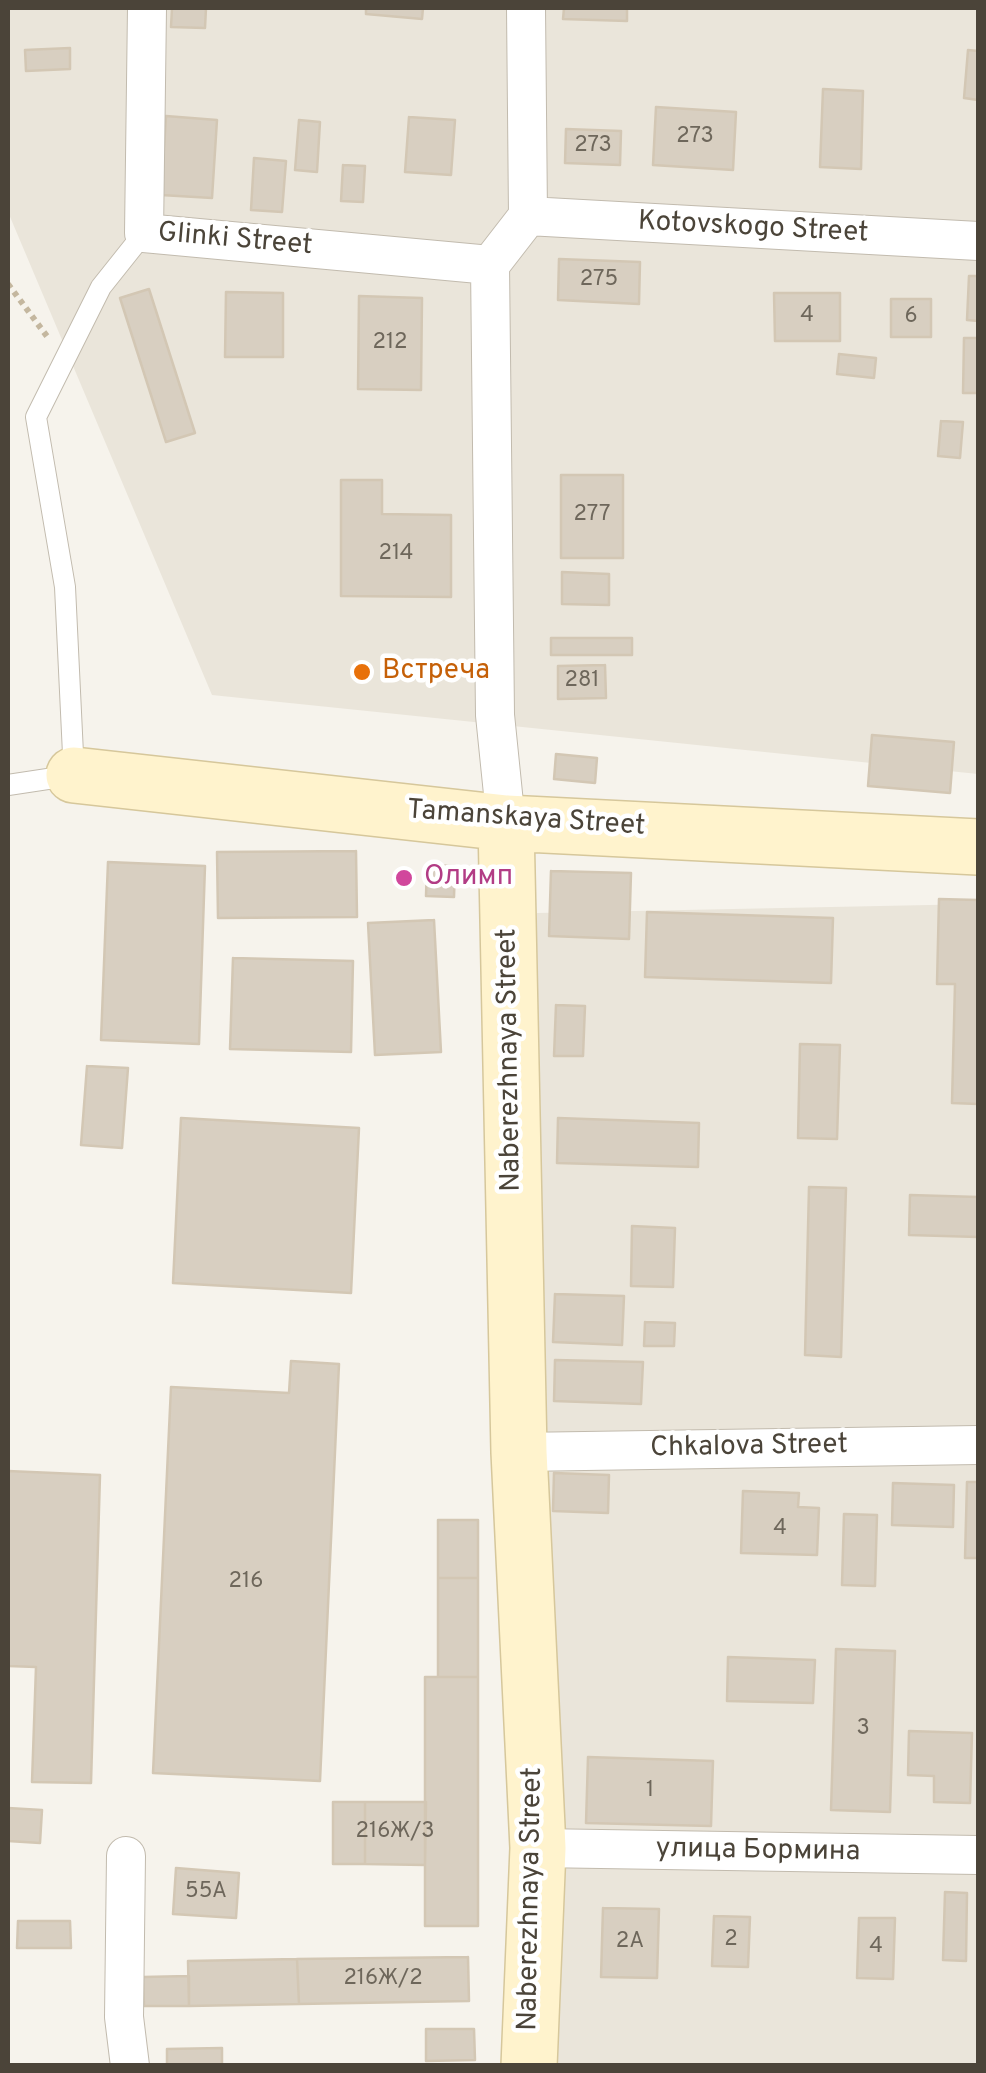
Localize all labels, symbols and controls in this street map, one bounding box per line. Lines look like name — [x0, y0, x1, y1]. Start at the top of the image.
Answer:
house number: 273 — [676, 125, 714, 151]
house number: 273 — [574, 134, 612, 160]
street label: Kotovskogo Street — [637, 206, 869, 252]
street label: Glinki Street — [156, 218, 314, 264]
house number: 275 — [580, 268, 618, 294]
house number: 4 — [800, 304, 814, 330]
house number: 6 — [904, 305, 918, 331]
house number: 212 — [372, 331, 408, 357]
house number: 277 — [574, 503, 610, 529]
house number: 214 — [379, 542, 413, 568]
place label: Встреча — [382, 655, 490, 689]
marker: Встреча — [351, 661, 373, 683]
house number: 281 — [564, 669, 600, 695]
street label: Tamanskaya Street — [406, 795, 646, 845]
place label: Олимп — [424, 861, 513, 895]
marker: Олимп — [393, 867, 415, 889]
street label: Naberezhnaya Street — [492, 928, 530, 1192]
street label: Chkalova Street — [650, 1429, 848, 1467]
house number: 4 — [773, 1517, 787, 1543]
house number: 216 — [229, 1570, 263, 1596]
house number: 3 — [856, 1717, 870, 1743]
street label: Naberezhnaya Street — [513, 1767, 551, 2031]
house number: 1 — [646, 1779, 654, 1805]
house number: 216Ж/3 — [355, 1820, 435, 1846]
street label: улица Бормина — [655, 1833, 861, 1871]
house number: 55А — [185, 1880, 227, 1906]
house number: 2 — [724, 1928, 738, 1954]
house number: 2А — [616, 1930, 644, 1956]
house number: 4 — [869, 1935, 883, 1961]
house number: 216Ж/2 — [343, 1967, 423, 1993]

